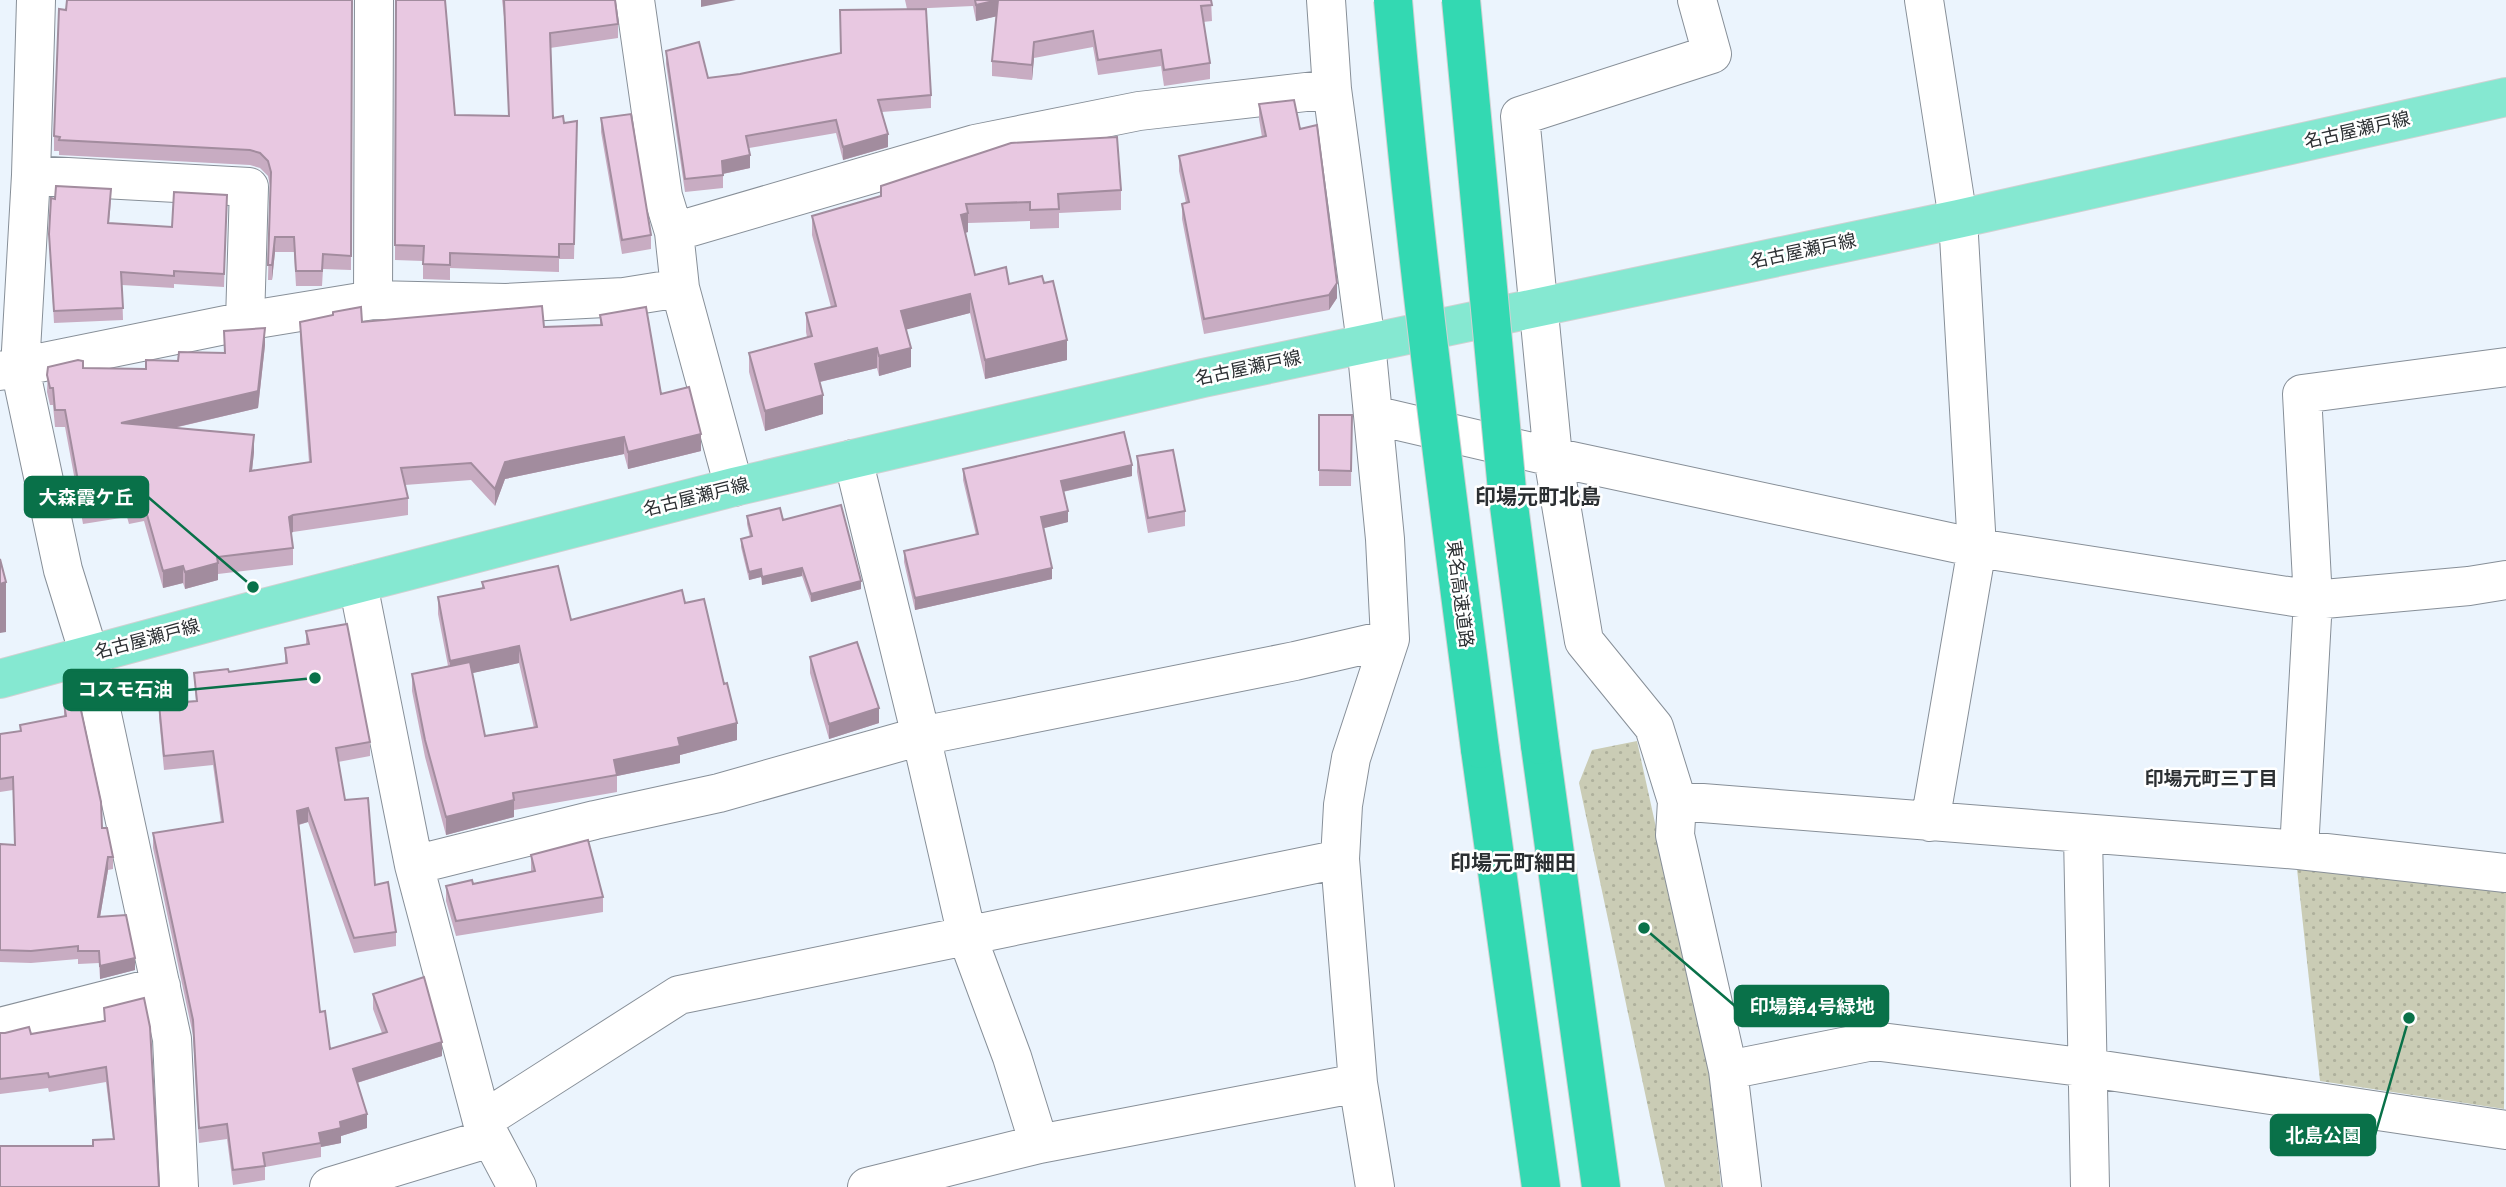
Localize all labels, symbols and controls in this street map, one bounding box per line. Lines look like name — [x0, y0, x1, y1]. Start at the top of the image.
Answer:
street label: 名古屋瀬戸線 — [2302, 107, 2412, 152]
street label: 名古屋瀬戸線 — [1748, 229, 1858, 272]
street label: 名古屋瀬戸線 — [1193, 346, 1303, 389]
street label: 名古屋瀬戸線 — [641, 473, 751, 520]
callout: 大森霞ケ丘 — [25, 477, 148, 517]
district label: 印場元町北島 — [1475, 484, 1601, 509]
text: 大森霞ケ丘 — [38, 486, 134, 508]
street label: 東名高速道路 — [1443, 539, 1477, 649]
street label: 名古屋瀬戸線 — [92, 614, 202, 663]
callout: コスモ石油 — [64, 670, 187, 710]
text: コスモ石油 — [77, 678, 173, 700]
district label: 印場元町三丁目 — [2144, 767, 2278, 789]
district label: 印場元町細田 — [1450, 850, 1576, 875]
callout: 印場第4号緑地 — [1735, 986, 1888, 1026]
text: 印場第4号緑地 — [1750, 995, 1874, 1017]
callout: 北島公園 — [2271, 1115, 2375, 1155]
text: 北島公園 — [2285, 1124, 2361, 1146]

